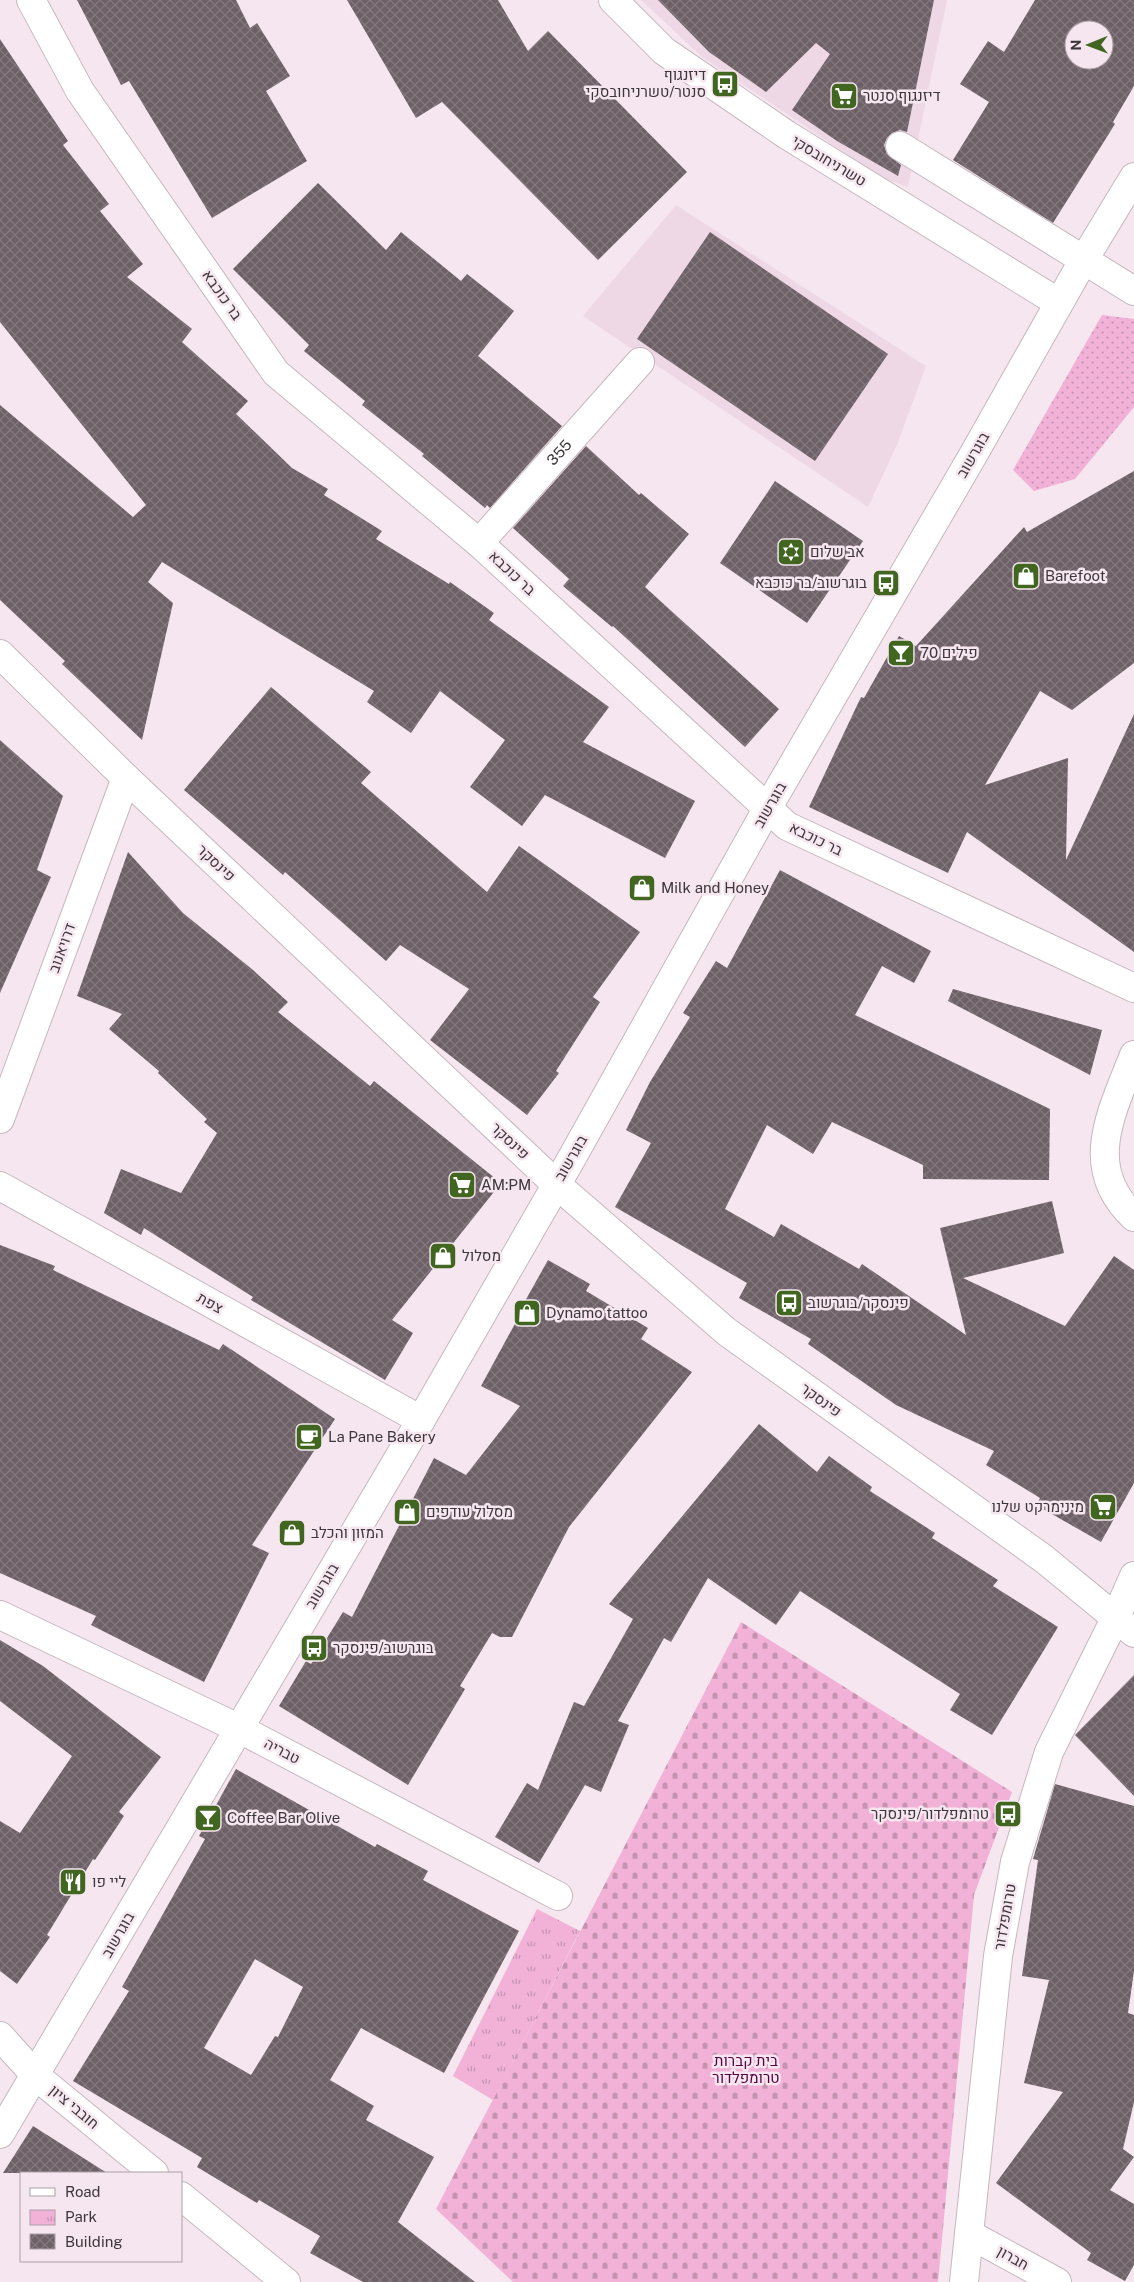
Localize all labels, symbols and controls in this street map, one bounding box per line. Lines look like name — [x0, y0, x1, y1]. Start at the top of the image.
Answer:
north arrow — [1064, 20, 1114, 70]
text: N — [1068, 40, 1084, 51]
place label: דיזנגוף סנטר/טשרניחובסקי — [586, 66, 706, 100]
bus stop icon: דיזנגוף סנטר/טשרניחובסקי — [710, 69, 740, 99]
supermarket icon: דיזנגוף סנטר — [829, 81, 859, 111]
place label: דיזנגוף סנטר — [863, 87, 941, 104]
street label: טשרניחובסקי — [789, 132, 869, 189]
street label: בר כוכבא — [199, 266, 246, 323]
street label: בוגרשוב — [953, 429, 992, 481]
street label: 355 — [543, 436, 575, 469]
synagogue icon: אב שלום — [776, 537, 806, 567]
place label: אב שלום — [810, 543, 865, 560]
street label: בר כוכבא — [486, 547, 539, 598]
shop icon: Barefoot — [1011, 561, 1041, 591]
place label: Barefoot — [1045, 567, 1106, 584]
bus stop icon: בוגרשוב/בר כוכבא — [871, 568, 901, 598]
place label: בוגרשוב/בר כוכבא — [755, 574, 867, 591]
bar icon: 70 פילים — [886, 638, 916, 668]
place label: 70 פילים — [920, 644, 978, 661]
street label: בוגרשוב — [750, 779, 789, 831]
street label: בר כוכבא — [787, 818, 846, 859]
street label: פינסקר — [194, 841, 239, 884]
shop icon: Milk and Honey — [627, 873, 657, 903]
place label: Milk and Honey — [661, 879, 769, 896]
street label: דרויאנוב — [45, 921, 78, 975]
street label: פינסקר — [488, 1119, 533, 1162]
street label: בוגרשוב — [551, 1132, 590, 1184]
supermarket icon: AM:PM — [447, 1170, 477, 1200]
place label: AM:PM — [481, 1176, 531, 1193]
shop icon: מסלול — [428, 1241, 458, 1271]
place label: מסלול — [462, 1247, 501, 1264]
bus stop icon: פינסקר/בוגרשוב — [774, 1288, 804, 1318]
street label: צפת — [194, 1289, 226, 1317]
place label: פינסקר/בוגרשוב — [808, 1294, 909, 1311]
shop icon: Dynamo tattoo — [512, 1298, 542, 1328]
place label: Dynamo tattoo — [546, 1304, 648, 1321]
street label: פינסקר — [798, 1379, 845, 1420]
cafe icon: La Pane Bakery — [294, 1422, 324, 1452]
place label: La Pane Bakery — [328, 1428, 436, 1445]
supermarket icon: מינימרקט שלנו — [1088, 1492, 1118, 1522]
shop icon: מסלול עודפים — [392, 1497, 422, 1527]
place label: מינימרקט שלנו — [991, 1498, 1084, 1515]
place label: מסלול עודפים — [426, 1503, 513, 1520]
shop icon: המזון והכלב — [277, 1518, 307, 1548]
place label: המזון והכלב — [311, 1524, 384, 1541]
street label: בוגרשוב — [301, 1560, 342, 1611]
bus stop icon: בוגרשוב/פינסקר — [299, 1633, 329, 1663]
place label: בוגרשוב/פינסקר — [333, 1639, 434, 1656]
street label: טבריה — [262, 1734, 303, 1767]
bus stop icon: טרומפלדור/פינסקר — [993, 1799, 1023, 1829]
bar icon: Coffee Bar Olive — [193, 1803, 223, 1833]
place label: טרומפלדור/פינסקר — [871, 1805, 989, 1822]
place label: Coffee Bar Olive — [227, 1809, 340, 1826]
restaurant icon: ליי פו — [58, 1867, 88, 1897]
place label: ליי פו — [92, 1873, 127, 1890]
street label: טרומפלדור — [990, 1882, 1019, 1952]
street label: בוגרשוב — [98, 1909, 137, 1961]
park label: בית קברות טרומפלדור — [712, 2052, 780, 2086]
street label: חובבי ציון — [46, 2081, 102, 2132]
legend — [20, 2172, 182, 2262]
text: Road — [65, 2183, 101, 2200]
text: Park — [65, 2208, 97, 2225]
text: Building — [65, 2233, 123, 2250]
street label: חברון — [995, 2242, 1032, 2273]

